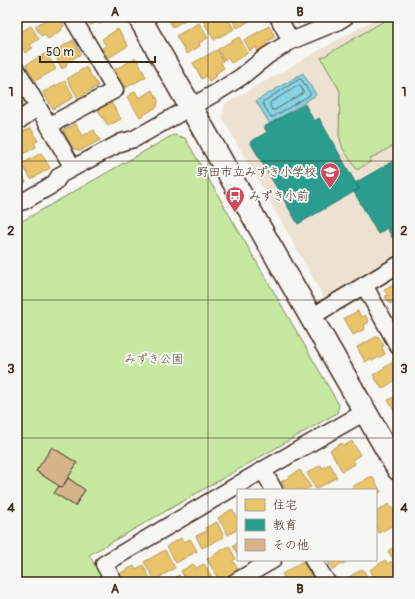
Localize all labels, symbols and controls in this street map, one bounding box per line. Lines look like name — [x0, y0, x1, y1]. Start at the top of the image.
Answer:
text: A — [111, 4, 120, 20]
text: B — [296, 4, 304, 20]
scale bar — [40, 38, 155, 64]
text: 50 m — [46, 45, 74, 60]
text: 1 — [8, 84, 14, 100]
text: 1 — [401, 84, 407, 100]
school or university icon: 野田市立みずき小学校 — [319, 161, 341, 189]
place label: 野田市立みずき小学校 — [196, 165, 316, 180]
bus stop icon: みずき小前 — [224, 185, 246, 213]
place label: みずき小前 — [249, 189, 309, 204]
text: 2 — [7, 223, 15, 239]
text: 2 — [400, 223, 408, 239]
park label: みずき公園 — [124, 352, 184, 367]
text: 3 — [7, 361, 15, 377]
text: 3 — [400, 361, 408, 377]
legend — [237, 489, 377, 561]
text: 住宅 — [273, 498, 297, 513]
text: 4 — [7, 500, 15, 516]
text: 4 — [400, 500, 408, 516]
text: 教育 — [273, 518, 297, 533]
text: その他 — [273, 538, 309, 553]
text: A — [111, 581, 120, 597]
text: B — [296, 581, 304, 597]

